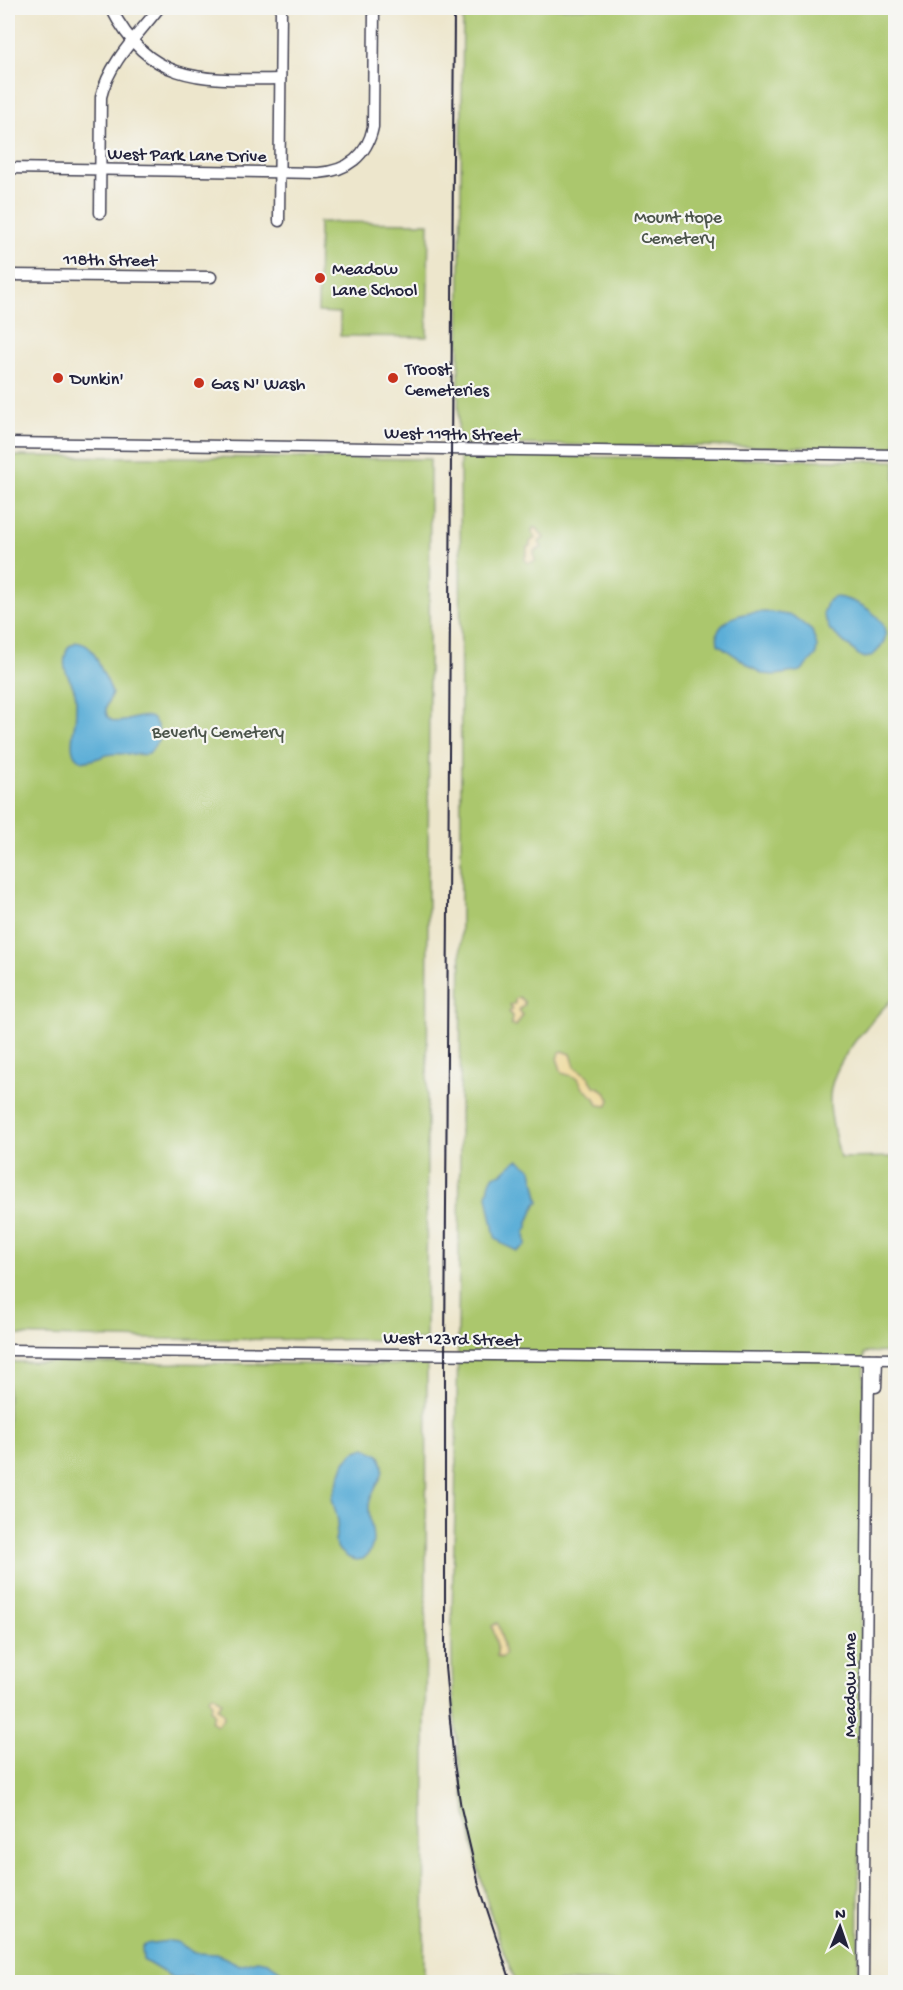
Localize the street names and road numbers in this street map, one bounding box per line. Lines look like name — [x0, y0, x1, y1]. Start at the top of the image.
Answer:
street label: West Park Lane Drive — [107, 145, 268, 168]
street label: 118th Street — [62, 250, 159, 273]
street label: West 119th Street — [384, 424, 522, 447]
street label: West 123rd Street — [383, 1329, 522, 1352]
street label: Meadow Lane — [841, 1632, 862, 1737]

